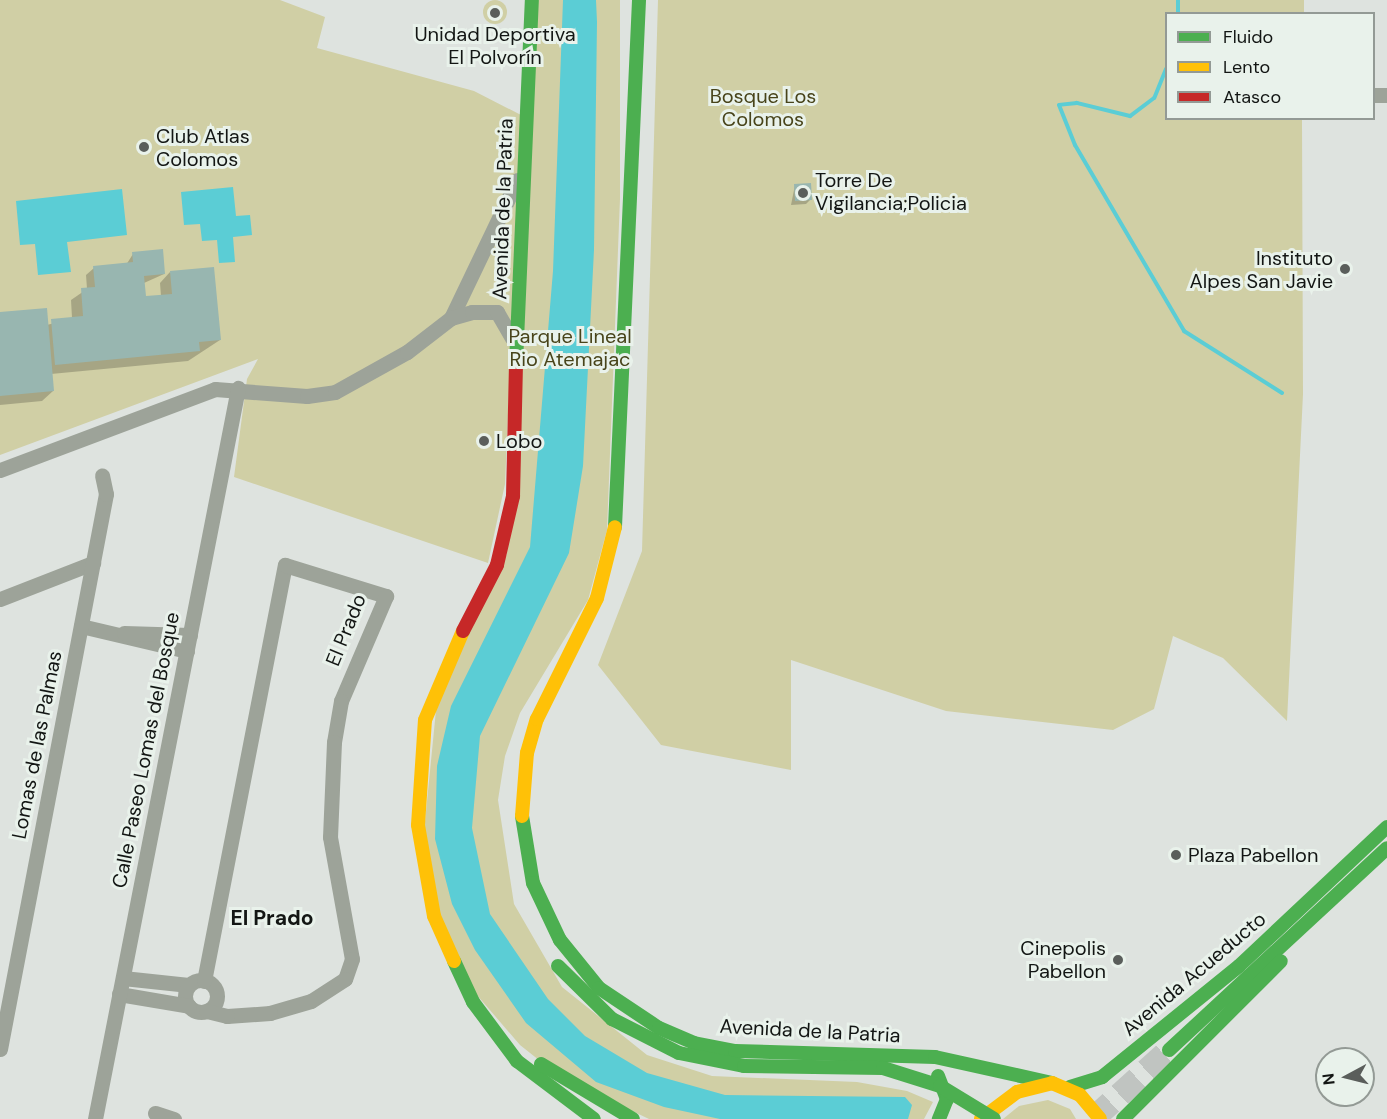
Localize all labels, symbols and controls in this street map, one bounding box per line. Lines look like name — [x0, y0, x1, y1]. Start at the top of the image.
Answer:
marker: Unidad Deportiva El Polvorín — [488, 6, 502, 20]
legend — [1165, 12, 1375, 120]
place label: Unidad Deportiva El Polvorín — [414, 22, 576, 69]
text: Fluido — [1223, 25, 1273, 49]
text: Lento — [1223, 55, 1270, 79]
park label: Bosque Los Colomos — [710, 84, 816, 131]
text: Atasco — [1223, 85, 1281, 109]
street label: Avenida de la Patria — [488, 118, 518, 300]
place label: Club Atlas Colomos — [156, 124, 250, 171]
marker: Club Atlas Colomos — [137, 140, 151, 154]
place label: Torre De Vigilancia;Policia — [815, 169, 967, 216]
marker: Torre De Vigilancia;Policia — [796, 186, 810, 200]
place label: Instituto Alpes San Javie — [1190, 246, 1333, 293]
marker: Instituto Alpes San Javie — [1338, 262, 1352, 276]
park label: Parque Lineal Rio Atemajac — [508, 324, 632, 371]
place label: Lobo — [496, 429, 542, 453]
marker: Lobo — [477, 434, 491, 448]
street label: El Prado — [321, 591, 371, 669]
street label: Calle Paseo Lomas del Bosque — [107, 610, 185, 890]
street label: Lomas de las Palmas — [7, 649, 67, 841]
place label: Plaza Pabellon — [1188, 843, 1318, 867]
marker: Plaza Pabellon — [1169, 848, 1183, 862]
district label: El Prado — [230, 905, 314, 931]
street label: Avenida Acueducto — [1117, 907, 1271, 1041]
place label: Cinepolis Pabellon — [1020, 936, 1106, 983]
marker: Cinepolis Pabellon — [1111, 953, 1125, 967]
street label: Avenida de la Patria — [719, 1014, 901, 1048]
north arrow — [1315, 1047, 1375, 1107]
text: N — [1317, 1072, 1340, 1086]

